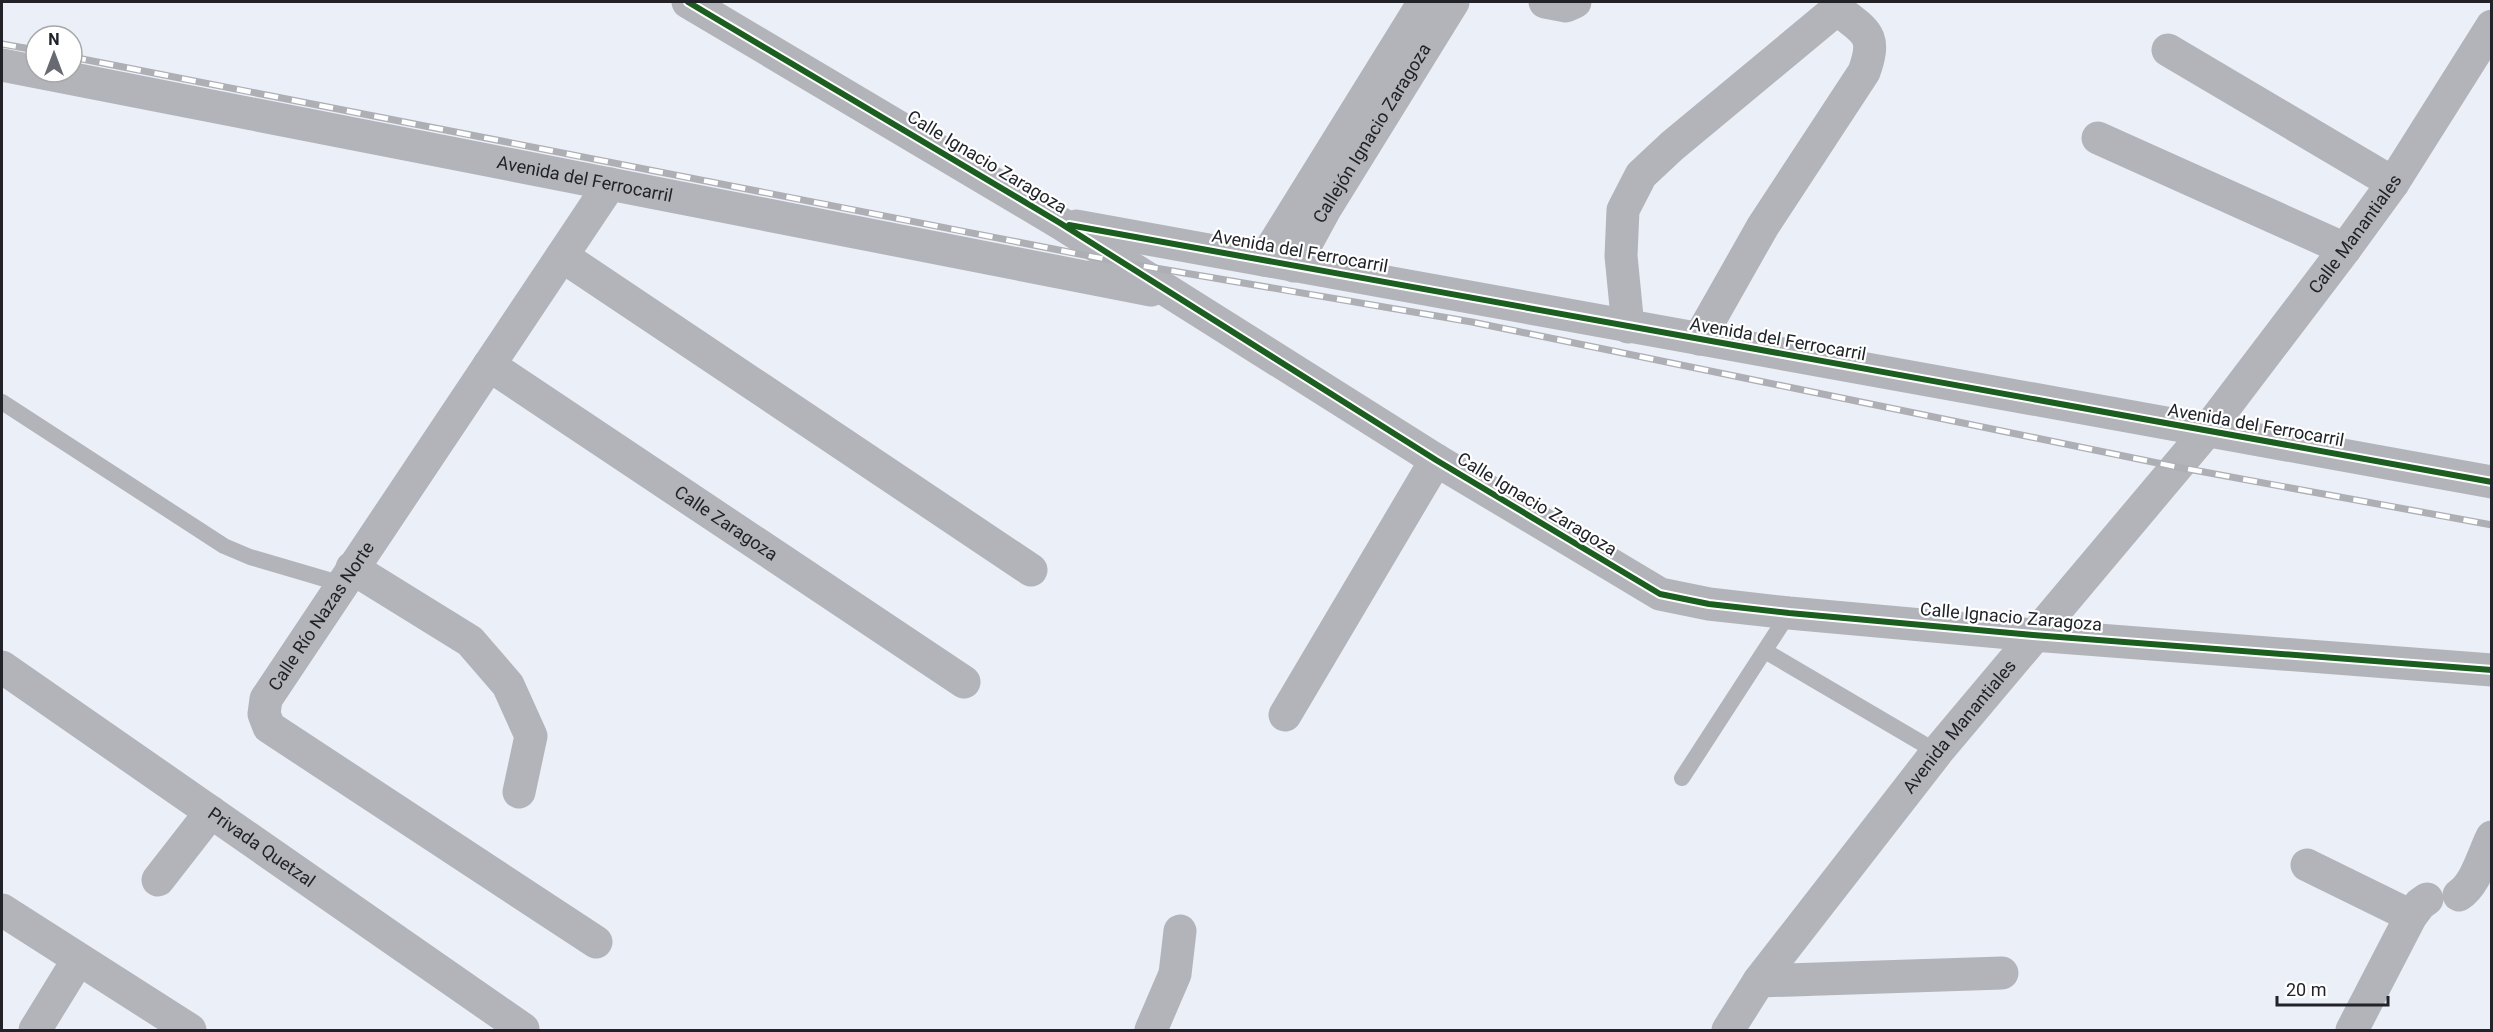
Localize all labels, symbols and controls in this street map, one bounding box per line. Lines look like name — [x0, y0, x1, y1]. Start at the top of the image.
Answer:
north arrow — [24, 24, 84, 84]
text: N — [48, 30, 60, 49]
street label: Callejón Ignacio Zaragoza — [1308, 39, 1435, 227]
street label: Calle Ignacio Zaragoza — [904, 106, 1071, 218]
street label: Avenida del Ferrocarril — [495, 151, 675, 206]
street label: Calle Manantiales — [2304, 170, 2406, 297]
street label: Avenida del Ferrocarril — [1210, 225, 1390, 276]
street label: Avenida del Ferrocarril — [1688, 313, 1868, 364]
street label: Avenida del Ferrocarril — [2166, 399, 2346, 450]
street label: Calle Ignacio Zaragoza — [1454, 448, 1621, 560]
street label: Calle Zaragoza — [671, 481, 782, 565]
street label: Calle Río Nazas Norte — [264, 537, 378, 694]
street label: Calle Ignacio Zaragoza — [1919, 598, 2103, 635]
street label: Avenida Manantiales — [1898, 655, 2020, 797]
street label: Privada Quetzal — [204, 802, 319, 891]
scale bar — [2277, 969, 2388, 1007]
text: 20 m — [2286, 979, 2326, 1000]

